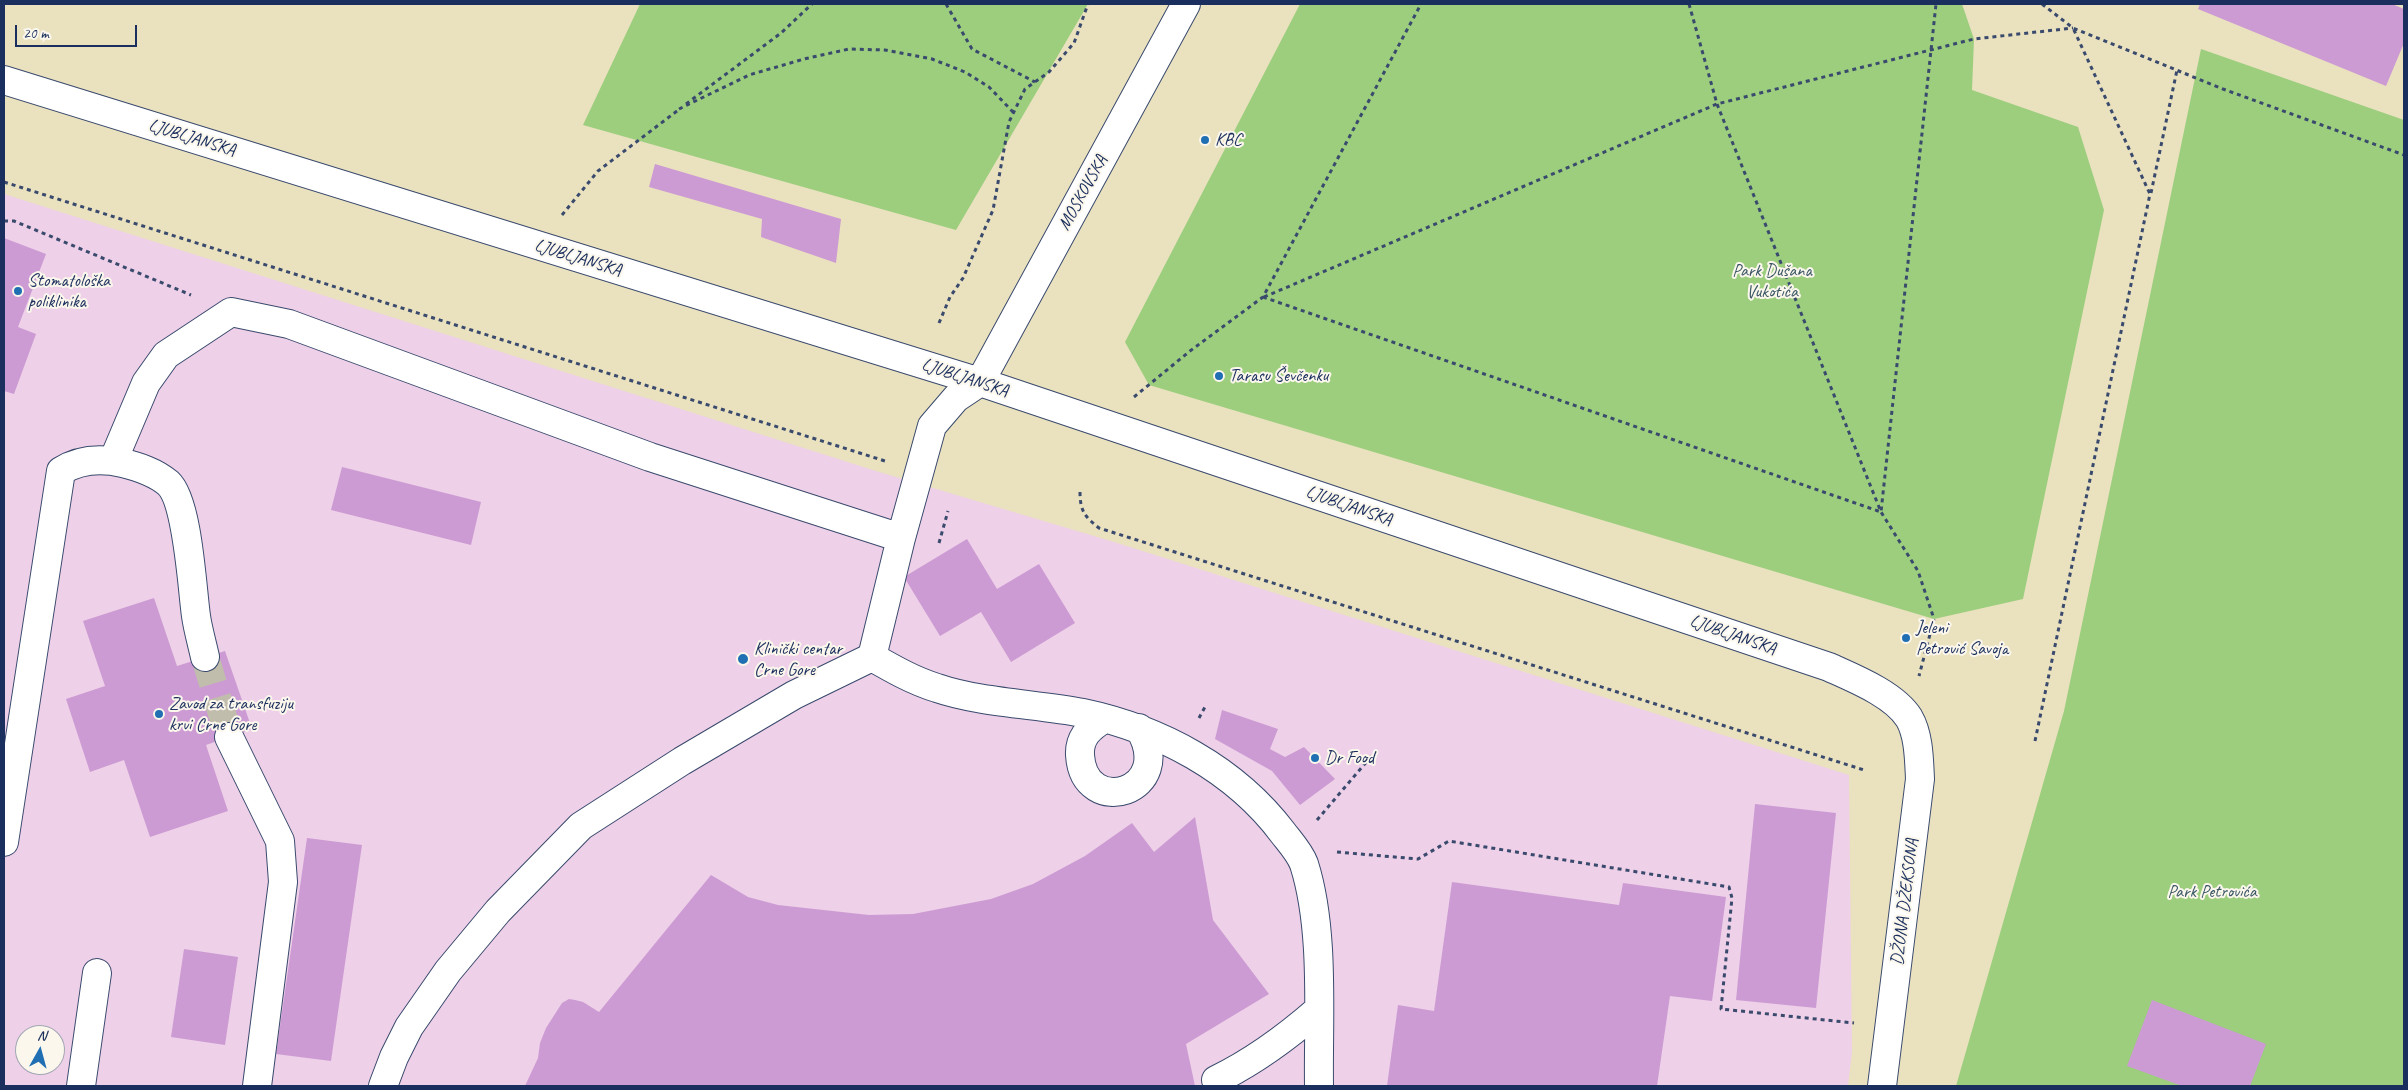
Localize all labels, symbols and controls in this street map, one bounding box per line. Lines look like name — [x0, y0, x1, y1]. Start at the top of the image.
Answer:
scale bar — [18, 15, 140, 47]
text: 20 m — [23, 24, 49, 43]
street label: LJUBLJANSKA — [146, 115, 238, 161]
place label: KBC — [1215, 129, 1242, 151]
marker: KBC — [1199, 134, 1211, 146]
street label: MOSKOVSKA — [1054, 152, 1112, 234]
street label: LJUBLJANSKA — [532, 235, 624, 281]
park label: Park Dušana Vukotića — [1732, 260, 1812, 302]
place label: Stomatološka poliklinika — [28, 270, 110, 312]
marker: Stomatološka poliklinika — [12, 285, 24, 297]
street label: LJUBLJANSKA — [919, 354, 1011, 402]
place label: Tarasu Ševčenku — [1229, 365, 1328, 387]
marker: Tarasu Ševčenku — [1213, 370, 1225, 382]
street label: LJUBLJANSKA — [1303, 481, 1395, 531]
street label: LJUBLJANSKA — [1687, 610, 1779, 660]
place label: Jeleni Petrović Savoja — [1916, 617, 2008, 660]
marker: Jeleni Petrović Savoja — [1900, 632, 1912, 644]
place label: Klinički centar Crne Gore — [754, 638, 842, 681]
marker: Klinički centar Crne Gore — [736, 652, 750, 666]
place label: Zavod za transfuziju krvi Crne Gore — [169, 693, 293, 736]
marker: Zavod za transfuziju krvi Crne Gore — [153, 708, 165, 720]
place label: Dr Food — [1325, 747, 1374, 769]
marker: Dr Food — [1309, 752, 1321, 764]
street label: DŽONA DŽEKSONA — [1887, 837, 1923, 967]
park label: Park Petrovića — [2167, 881, 2257, 903]
north arrow — [15, 1025, 65, 1075]
text: N — [36, 1027, 47, 1045]

